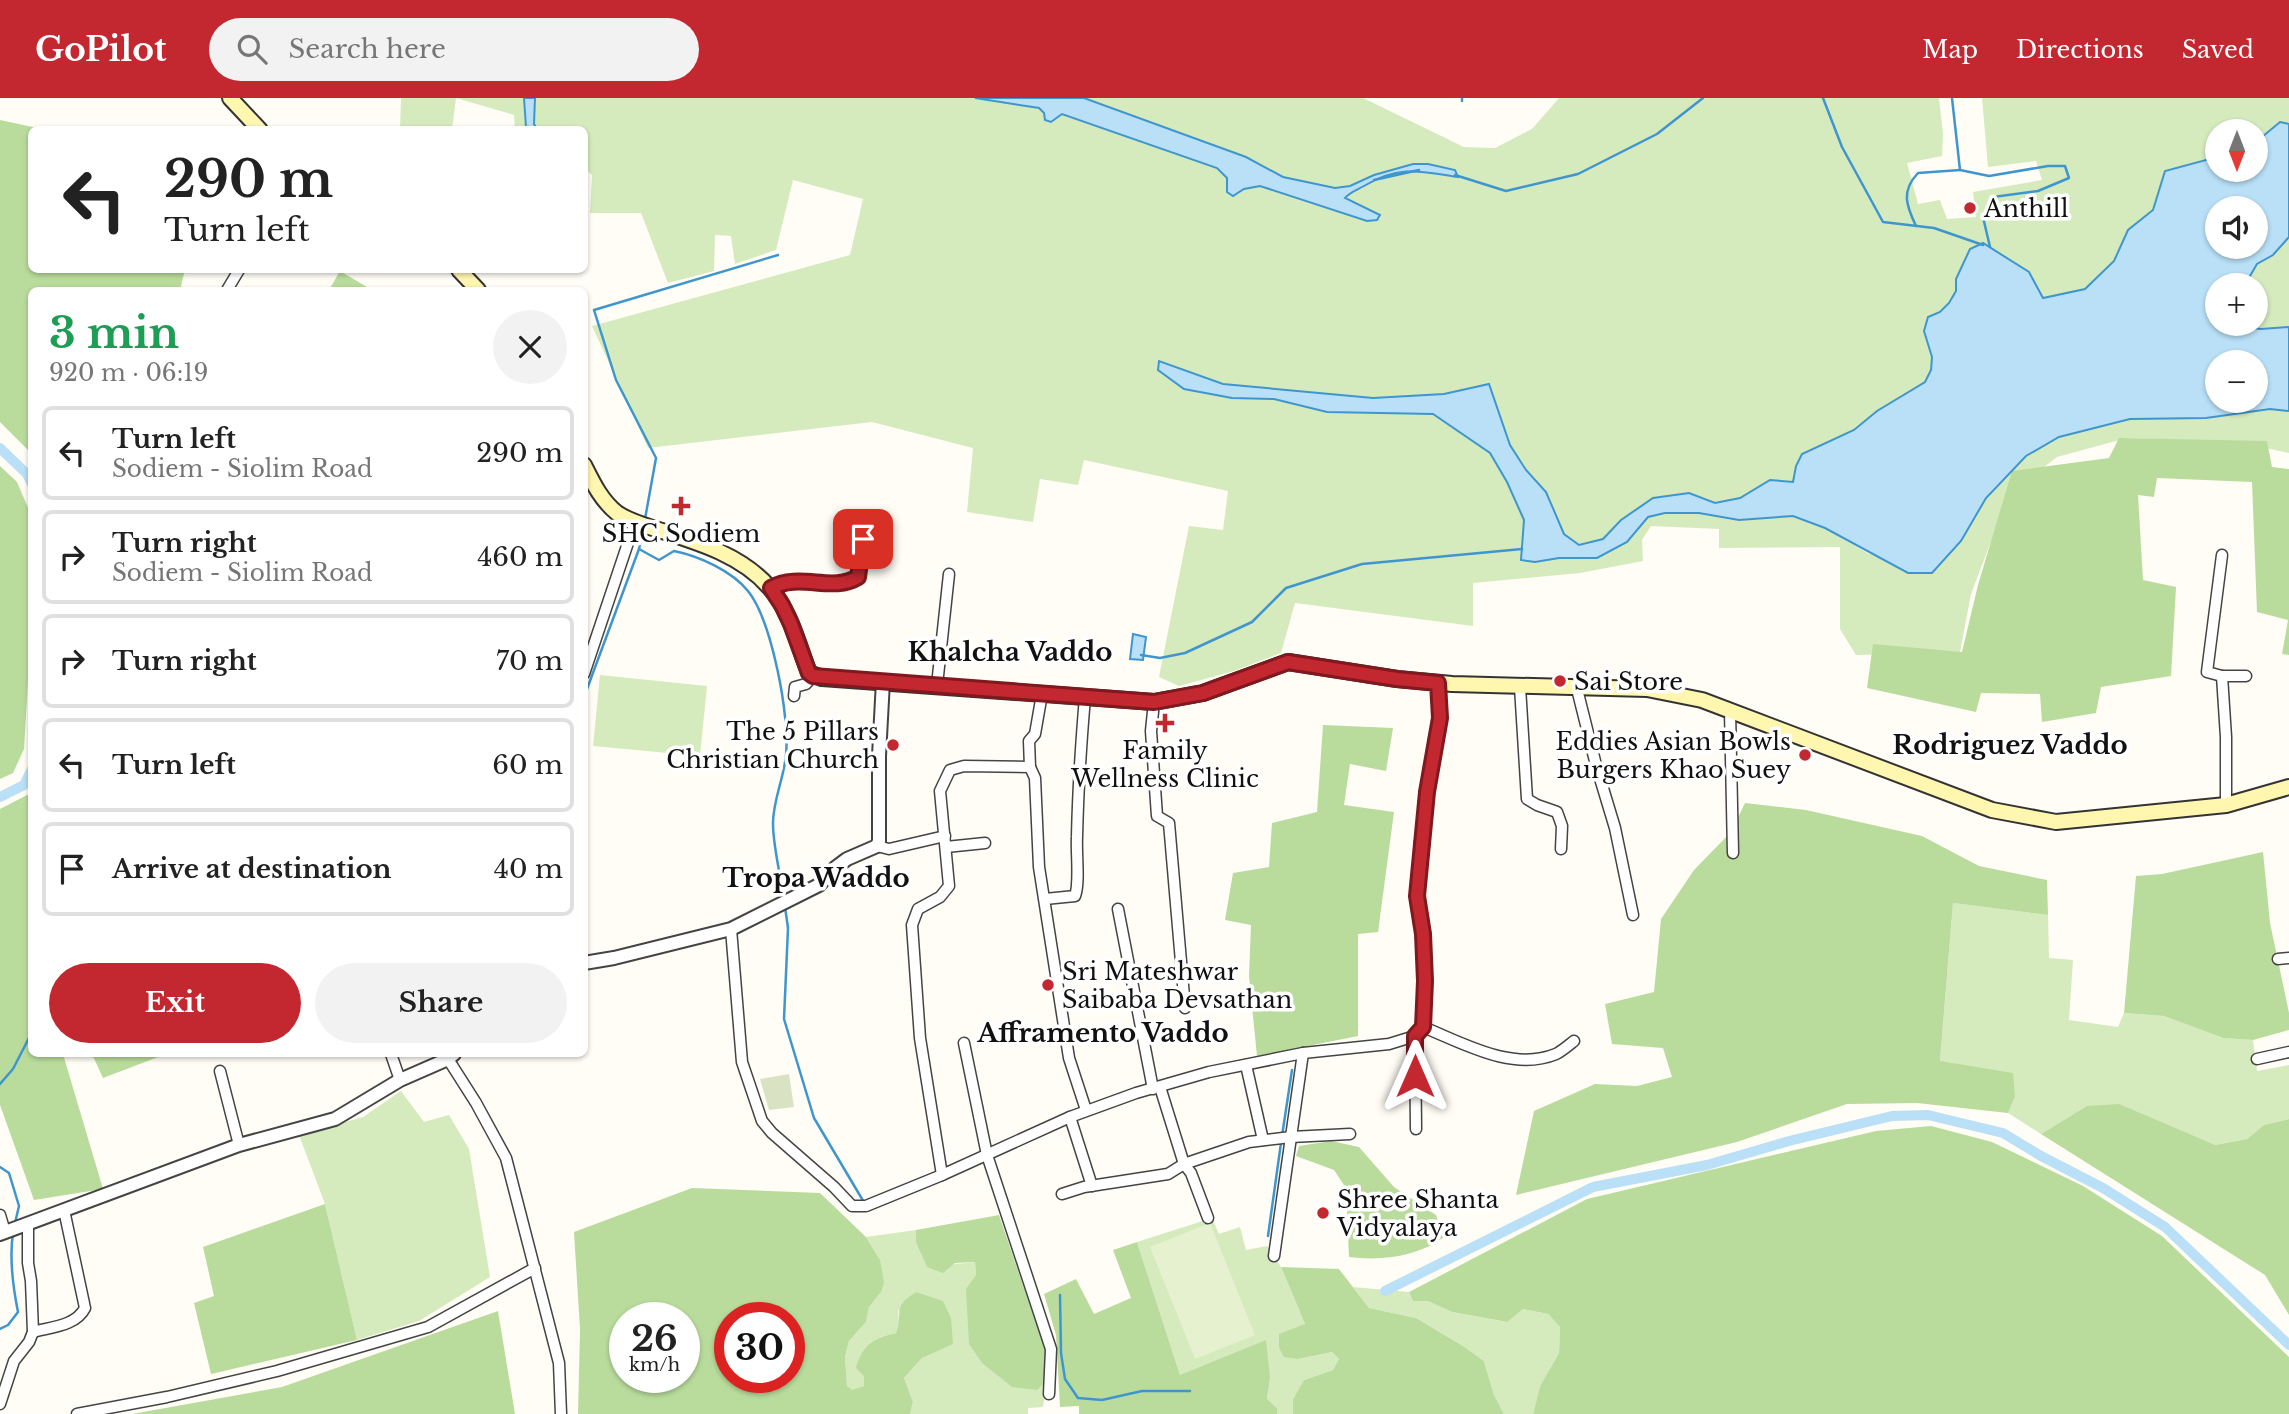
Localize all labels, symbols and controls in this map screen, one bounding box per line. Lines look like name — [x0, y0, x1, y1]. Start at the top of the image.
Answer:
search box — [209, 18, 699, 81]
text: GoPilot — [35, 29, 167, 70]
icon: search — [233, 30, 271, 68]
text: Search here — [289, 33, 446, 65]
text: Map — [1922, 35, 1978, 64]
text: Directions — [2016, 35, 2144, 64]
text: Saved — [2182, 35, 2254, 64]
north arrow — [2205, 119, 2268, 182]
map controls — [2205, 119, 2268, 413]
text: 290 m — [164, 149, 333, 210]
icon: left — [49, 154, 140, 245]
place label: Anthill — [1983, 194, 2069, 223]
button: sound — [2205, 196, 2268, 259]
marker: Anthill — [1962, 200, 1978, 216]
text: Turn left — [164, 210, 310, 250]
button: + — [2205, 273, 2268, 336]
text: 3 min — [49, 307, 179, 359]
button: close — [493, 310, 567, 384]
button: − — [2205, 350, 2268, 413]
text: 920 m · 06:19 — [49, 359, 208, 387]
text: Turn left — [112, 423, 236, 455]
icon: left — [53, 434, 91, 472]
text: 290 m — [476, 437, 563, 469]
text: Sodiem - Siolim Road — [112, 455, 372, 483]
marker: SHC Sodiem — [671, 496, 691, 516]
pin — [833, 509, 893, 569]
place label: SHC Sodiem — [602, 519, 761, 548]
icon: arrive — [844, 520, 882, 558]
text: Turn right — [112, 527, 257, 559]
icon: right — [53, 538, 91, 576]
text: 460 m — [477, 541, 563, 573]
text: Sodiem - Siolim Road — [112, 559, 372, 587]
district label: Khalcha Vaddo — [908, 636, 1112, 668]
icon: right — [53, 642, 91, 680]
text: Turn right — [112, 645, 257, 677]
text: 70 m — [496, 645, 563, 677]
place label: Sai Store — [1574, 667, 1683, 696]
marker: Sai Store — [1552, 673, 1568, 689]
marker: Family Wellness Clinic — [1155, 713, 1175, 733]
place label: The 5 Pillars Christian Church — [666, 717, 879, 774]
place label: Eddies Asian Bowls Burgers Khao Suey — [1555, 727, 1792, 784]
district label: Rodriguez Vaddo — [1892, 729, 2128, 761]
place label: Family Wellness Clinic — [1070, 736, 1259, 793]
marker: The 5 Pillars Christian Church — [885, 737, 901, 753]
icon: left — [53, 746, 91, 784]
marker: Eddies Asian Bowls Burgers Khao Suey — [1797, 747, 1813, 763]
text: Turn left — [112, 749, 236, 781]
text: 60 m — [492, 749, 563, 781]
icon: arrive — [53, 850, 91, 888]
text: Arrive at destination — [112, 853, 392, 885]
text: 40 m — [494, 853, 563, 885]
district label: Tropa Waddo — [722, 862, 910, 894]
place label: Sri Mateshwar Saibaba Devsathan — [1062, 957, 1292, 1014]
button: Exit — [49, 963, 301, 1043]
button: Share — [315, 963, 567, 1043]
marker: Sri Mateshwar Saibaba Devsathan — [1040, 977, 1056, 993]
district label: Afframento Vaddo — [976, 1017, 1229, 1049]
position arrow — [1378, 1039, 1452, 1113]
place label: Shree Shanta Vidyalaya — [1336, 1185, 1499, 1242]
marker: Shree Shanta Vidyalaya — [1315, 1205, 1331, 1221]
speed limit sign: 30 — [714, 1302, 805, 1393]
text: 26 — [631, 1317, 678, 1360]
text: km/h — [629, 1354, 680, 1376]

